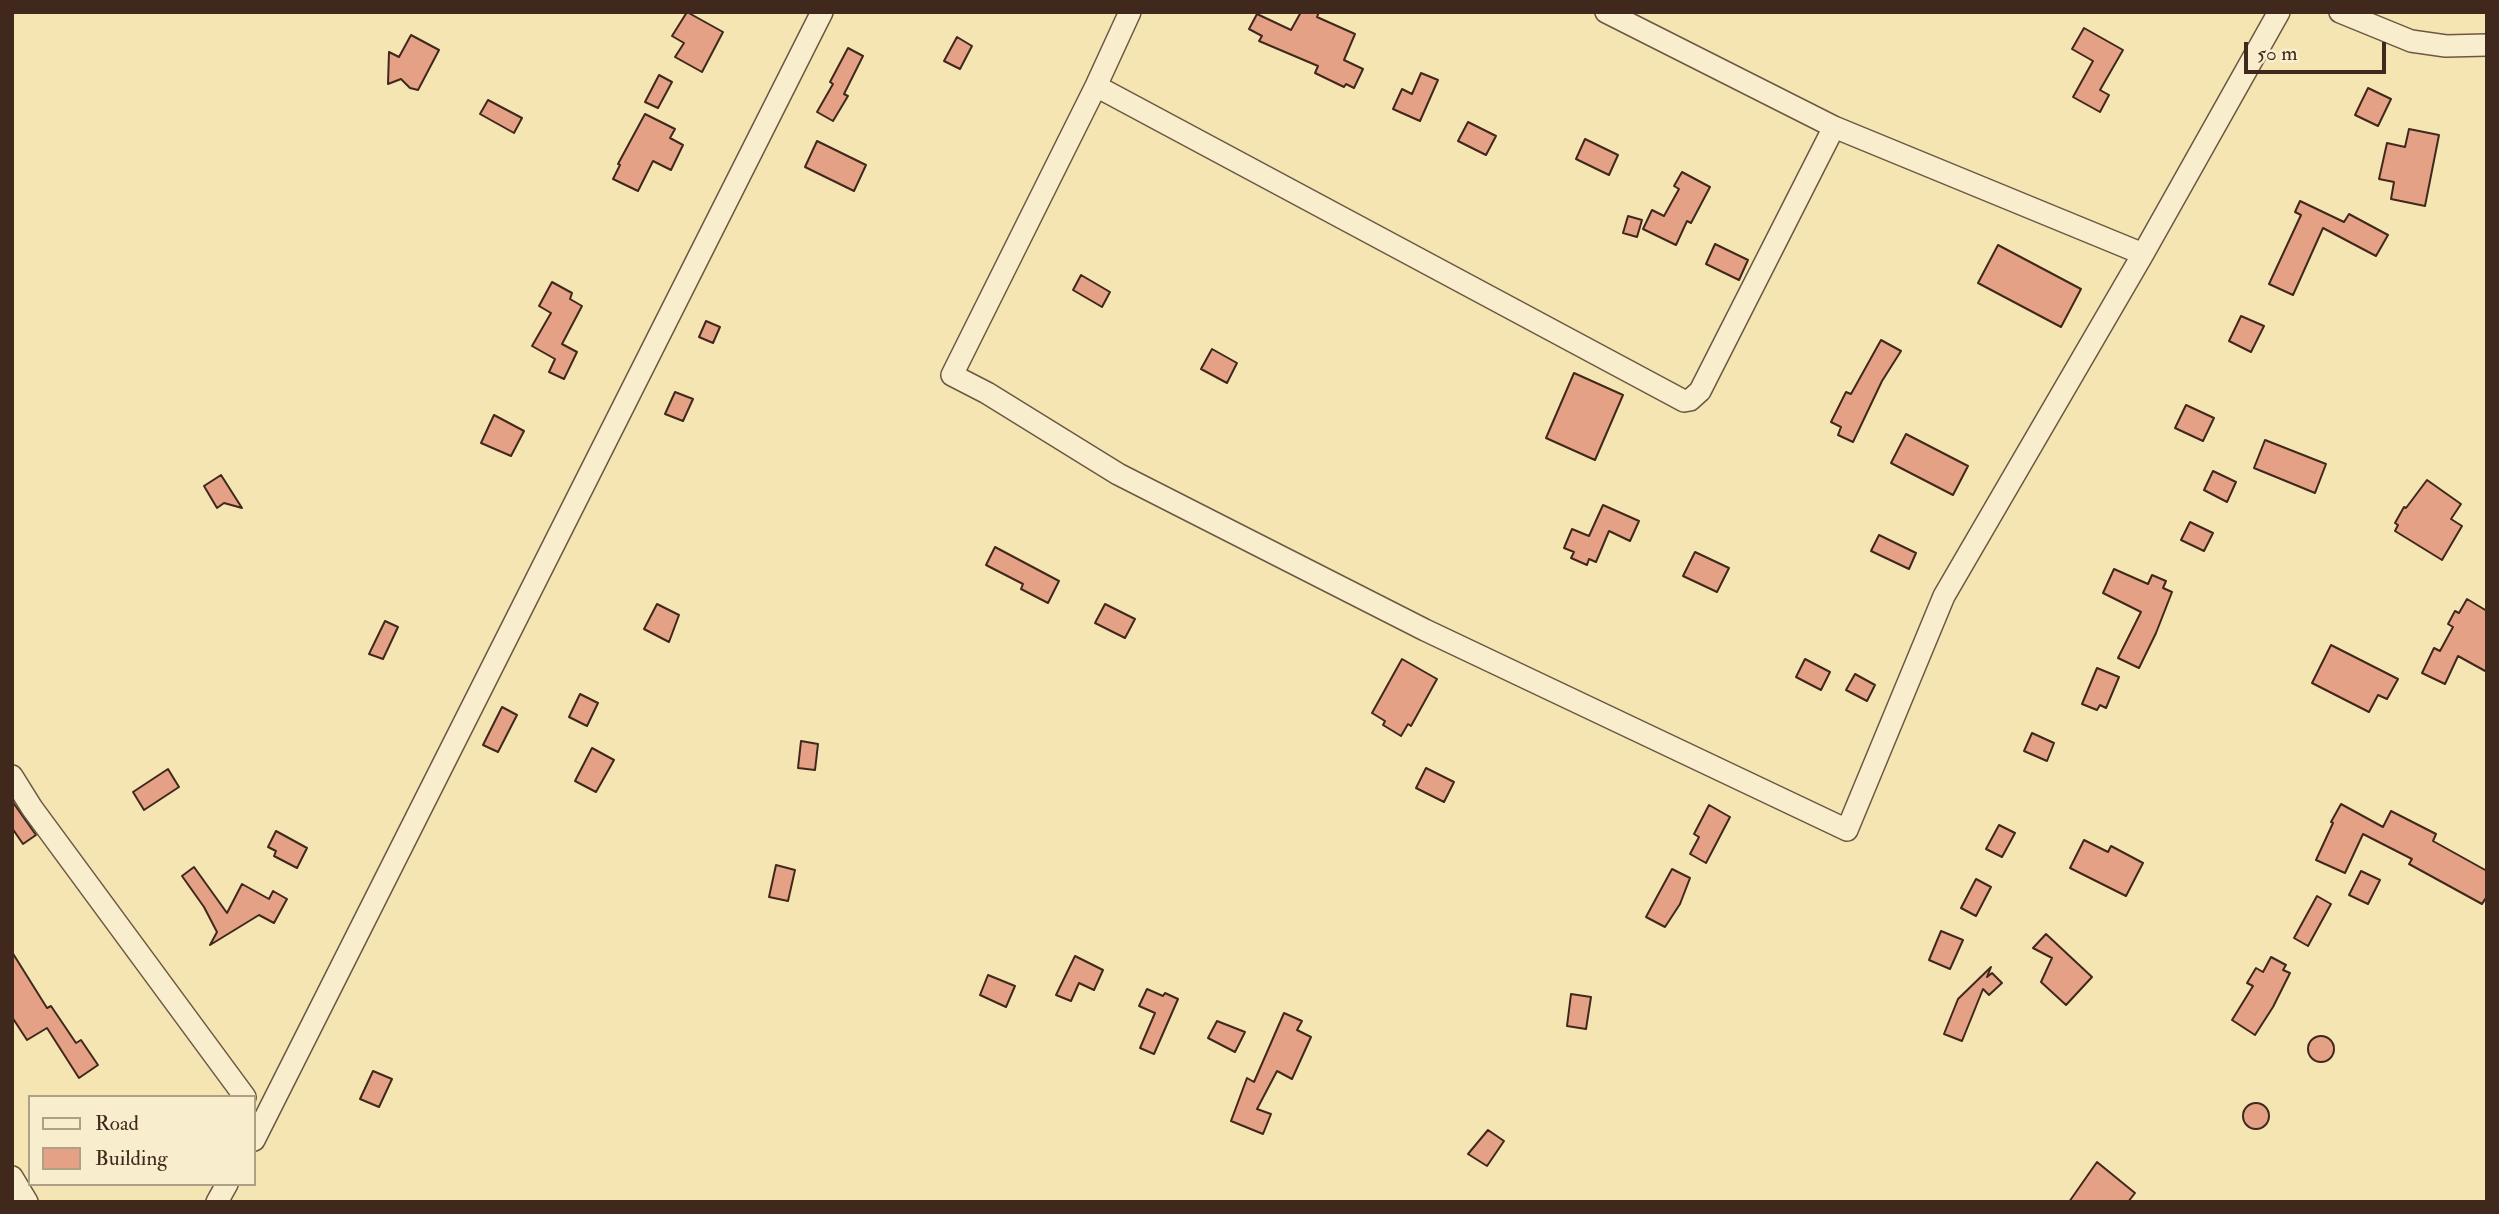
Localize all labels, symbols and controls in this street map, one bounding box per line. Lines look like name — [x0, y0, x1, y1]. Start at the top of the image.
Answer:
scale bar — [2247, 28, 2389, 72]
text: 50 m — [2257, 40, 2298, 67]
legend — [28, 1095, 256, 1186]
text: Road — [95, 1110, 139, 1137]
text: Building — [95, 1145, 168, 1172]

